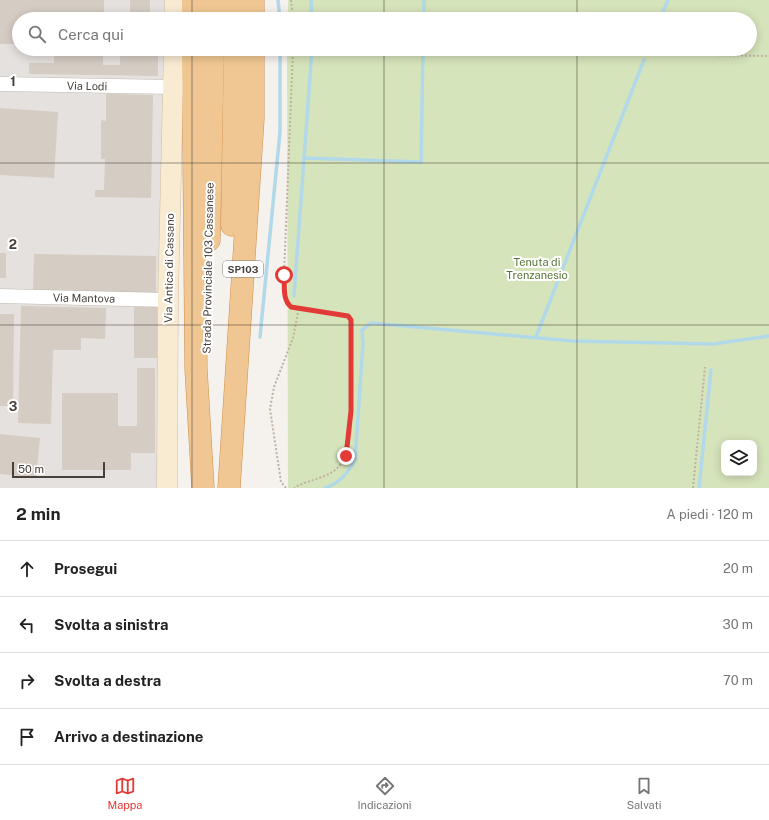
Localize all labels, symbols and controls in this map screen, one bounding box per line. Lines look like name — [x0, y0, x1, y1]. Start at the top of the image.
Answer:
search box — [12, 12, 757, 56]
icon: search — [26, 23, 48, 45]
text: Cerca qui — [58, 26, 124, 43]
text: 1 — [10, 74, 16, 89]
street label: Via Lodi — [67, 80, 107, 92]
street label: Strada Provinciale 103 Cassanese — [201, 182, 215, 354]
street label: Via Antica di Cassano — [162, 213, 176, 323]
text: 2 — [9, 237, 17, 252]
park label: Tenuta di Trenzanesio — [506, 256, 568, 281]
road number: SP103 — [223, 261, 263, 277]
route start — [275, 266, 293, 284]
street label: Via Mantova — [53, 291, 115, 305]
text: 3 — [9, 399, 18, 414]
map controls — [721, 440, 757, 476]
button: layers — [721, 440, 757, 476]
route end — [337, 447, 355, 465]
scale bar — [12, 460, 105, 479]
text: 50 m — [18, 463, 44, 475]
text: 2 min — [16, 504, 61, 524]
text: A piedi · 120 m — [667, 507, 753, 522]
icon: ahead — [16, 558, 38, 580]
text: Prosegui — [54, 560, 117, 577]
text: 20 m — [723, 561, 753, 576]
icon: left — [16, 614, 38, 636]
text: Svolta a sinistra — [54, 616, 168, 633]
text: 30 m — [723, 617, 753, 632]
icon: right — [16, 670, 38, 692]
text: Svolta a destra — [54, 672, 161, 689]
text: 70 m — [723, 673, 753, 688]
icon: arrive — [16, 726, 38, 748]
text: Arrivo a destinazione — [54, 728, 203, 745]
tab: Mappa — [108, 775, 142, 811]
tab: Indicazioni — [358, 775, 412, 811]
tab: Salvati — [627, 775, 661, 811]

